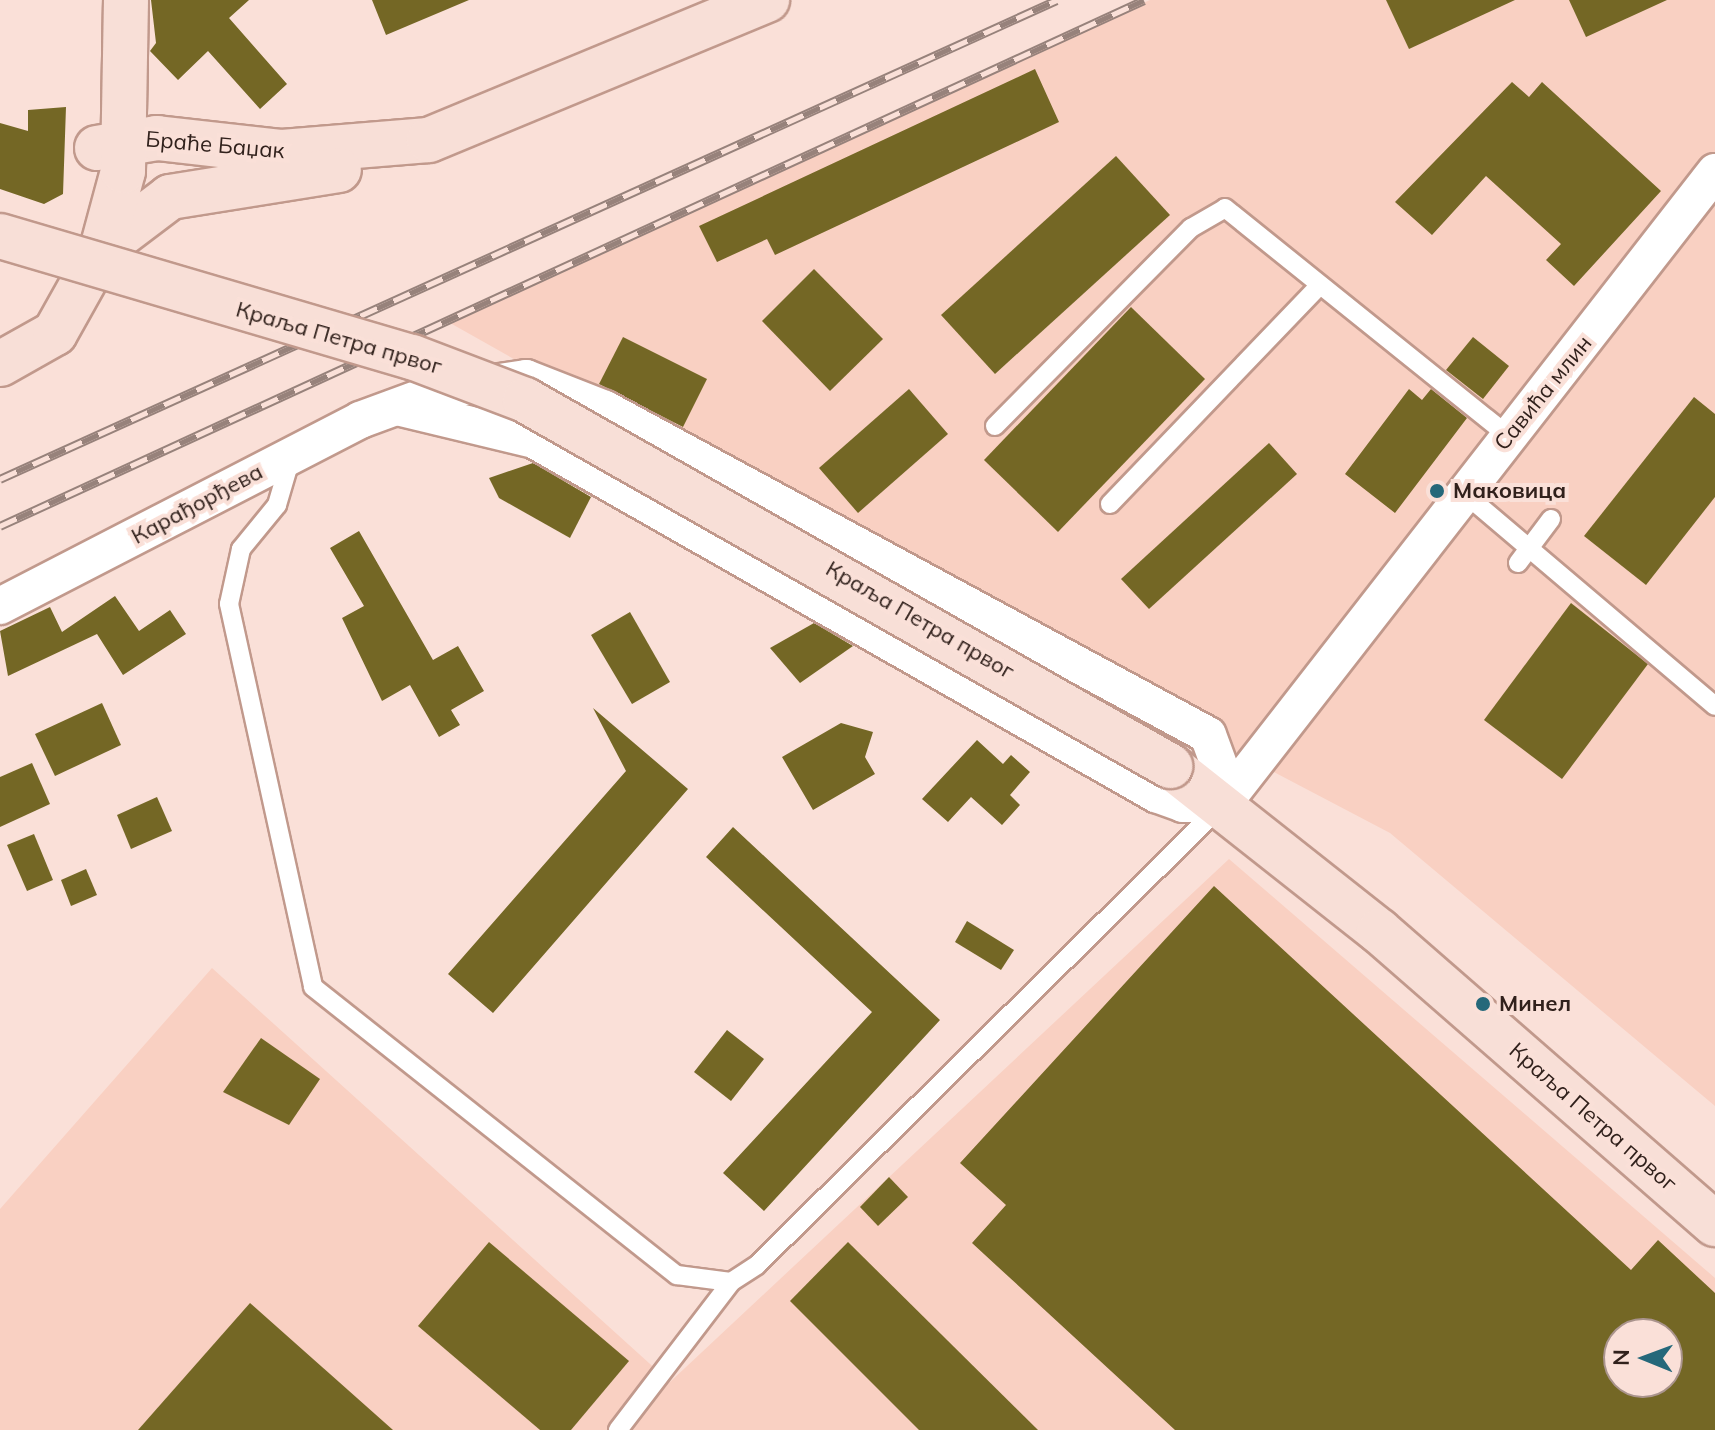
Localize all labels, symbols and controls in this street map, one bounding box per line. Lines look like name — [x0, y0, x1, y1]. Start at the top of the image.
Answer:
street label: Браће Баџак — [144, 126, 286, 164]
street label: Краља Петра првог — [233, 296, 445, 380]
street label: Савића млин — [1489, 330, 1597, 456]
street label: Карађорђева — [127, 458, 267, 550]
place label: Маковица — [1453, 478, 1566, 504]
marker: Маковица — [1428, 482, 1446, 500]
street label: Краља Петра првог — [821, 555, 1019, 685]
place label: Минел — [1499, 991, 1571, 1017]
marker: Минел — [1474, 995, 1492, 1013]
street label: Краља Петра првог — [1504, 1037, 1682, 1197]
north arrow — [1603, 1318, 1683, 1398]
text: N — [1607, 1349, 1635, 1366]

